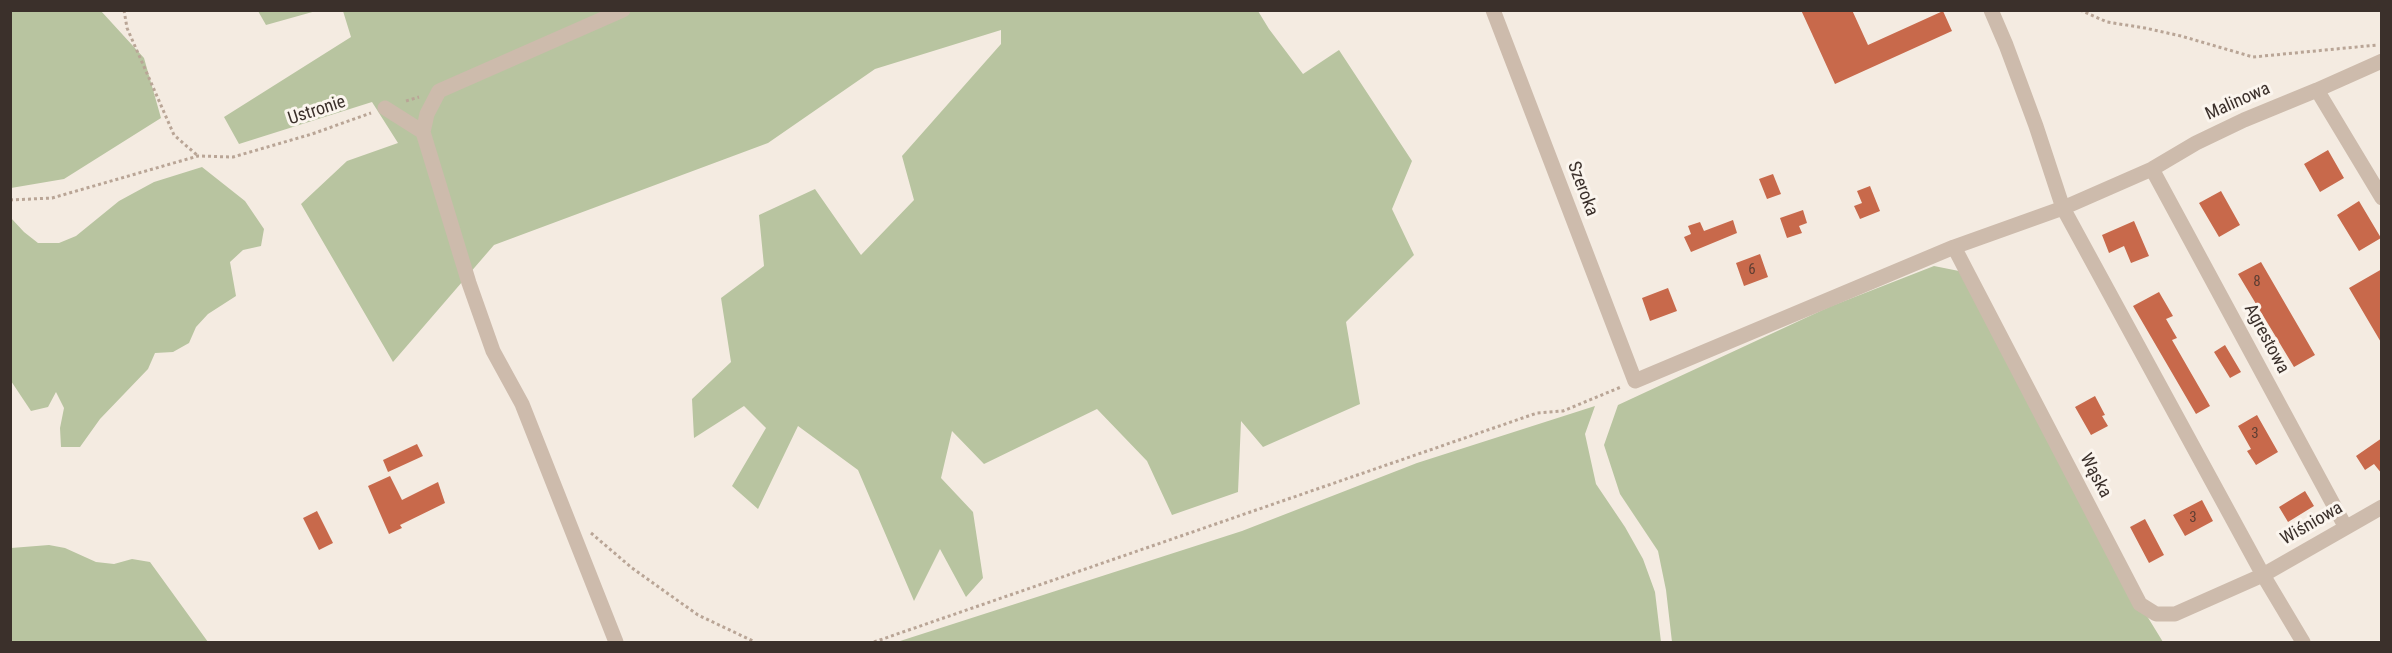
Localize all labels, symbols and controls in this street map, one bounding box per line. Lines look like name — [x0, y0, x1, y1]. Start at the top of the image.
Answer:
street label: Malinowa — [2202, 78, 2274, 126]
street label: Ustronie — [285, 92, 349, 130]
street label: Szeroka — [1562, 159, 1602, 219]
house number: 6 — [1748, 261, 1756, 279]
house number: 8 — [2253, 273, 2261, 291]
street label: Agrestowa — [2239, 300, 2293, 378]
house number: 3 — [2251, 425, 2259, 443]
street label: Wąska — [2074, 450, 2116, 502]
street label: Wiśniowa — [2277, 498, 2347, 550]
house number: 3 — [2189, 509, 2197, 527]

